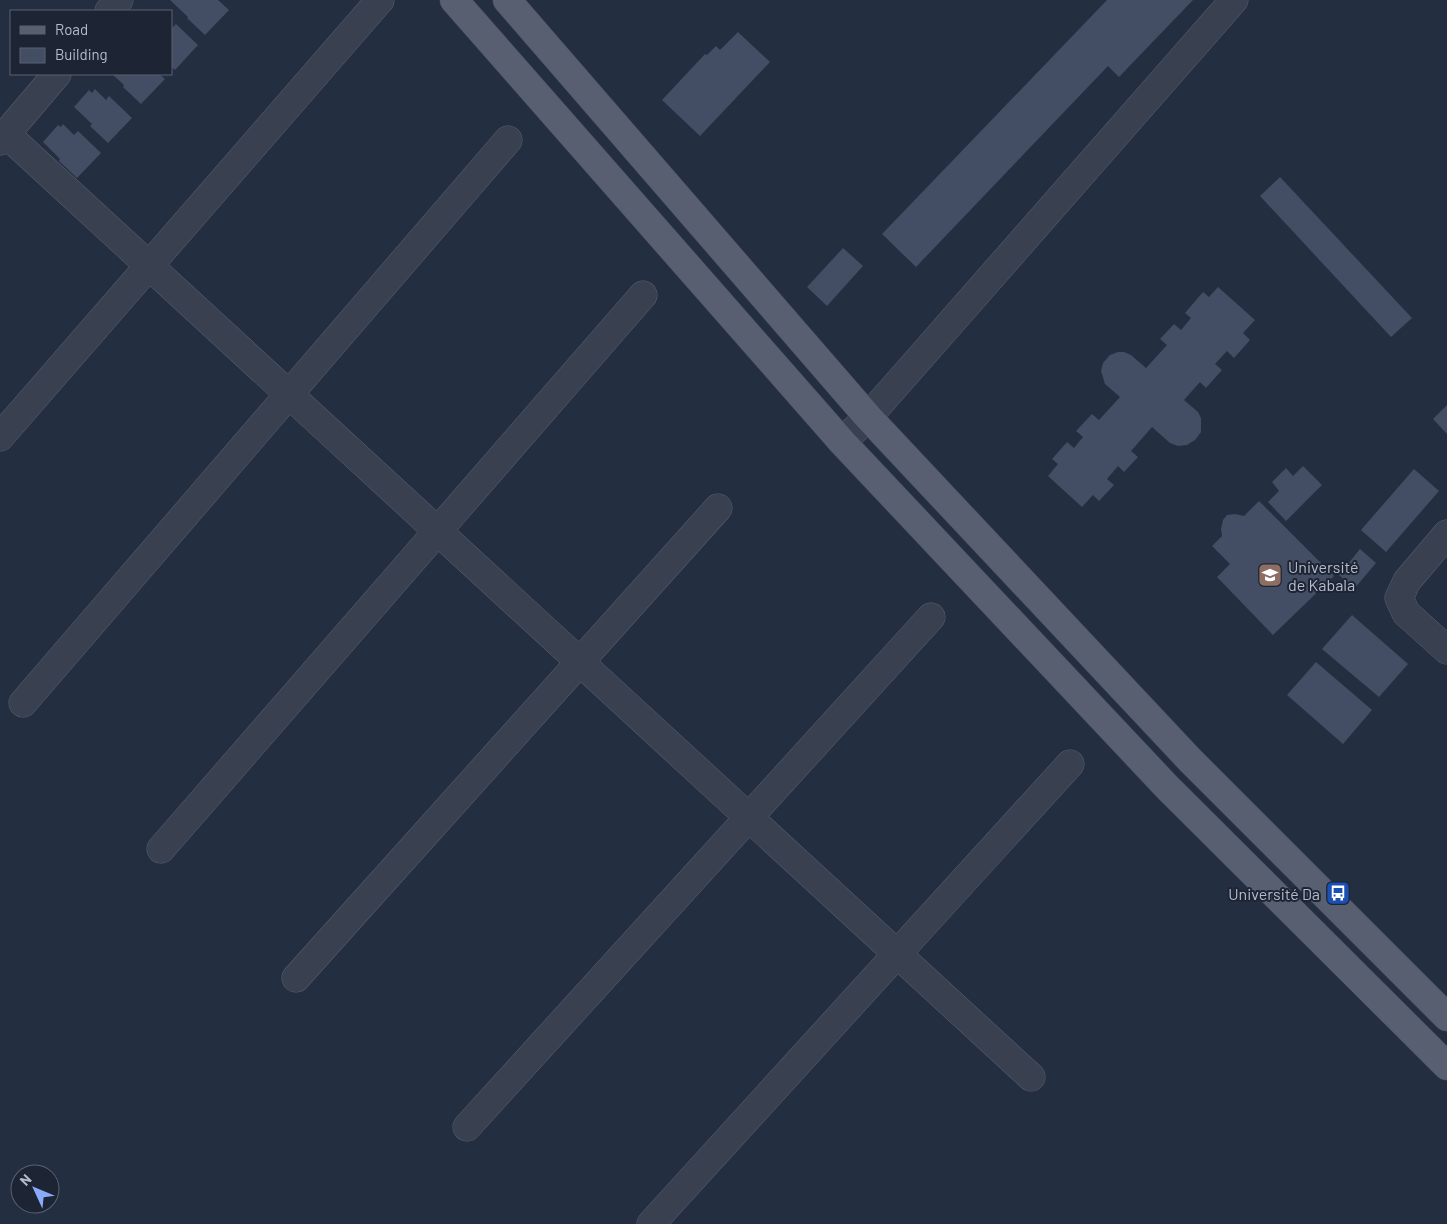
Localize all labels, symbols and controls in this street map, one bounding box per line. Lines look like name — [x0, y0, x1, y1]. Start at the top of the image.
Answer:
legend — [10, 10, 172, 75]
text: Road — [55, 20, 88, 38]
text: Building — [55, 45, 108, 63]
place label: Université de Kabala — [1288, 557, 1359, 594]
school or university icon: Université de Kabala — [1257, 562, 1283, 588]
bus stop icon: Université Da — [1325, 880, 1351, 906]
place label: Université Da — [1228, 884, 1320, 903]
north arrow — [10, 1164, 60, 1214]
text: N — [16, 1170, 35, 1189]

